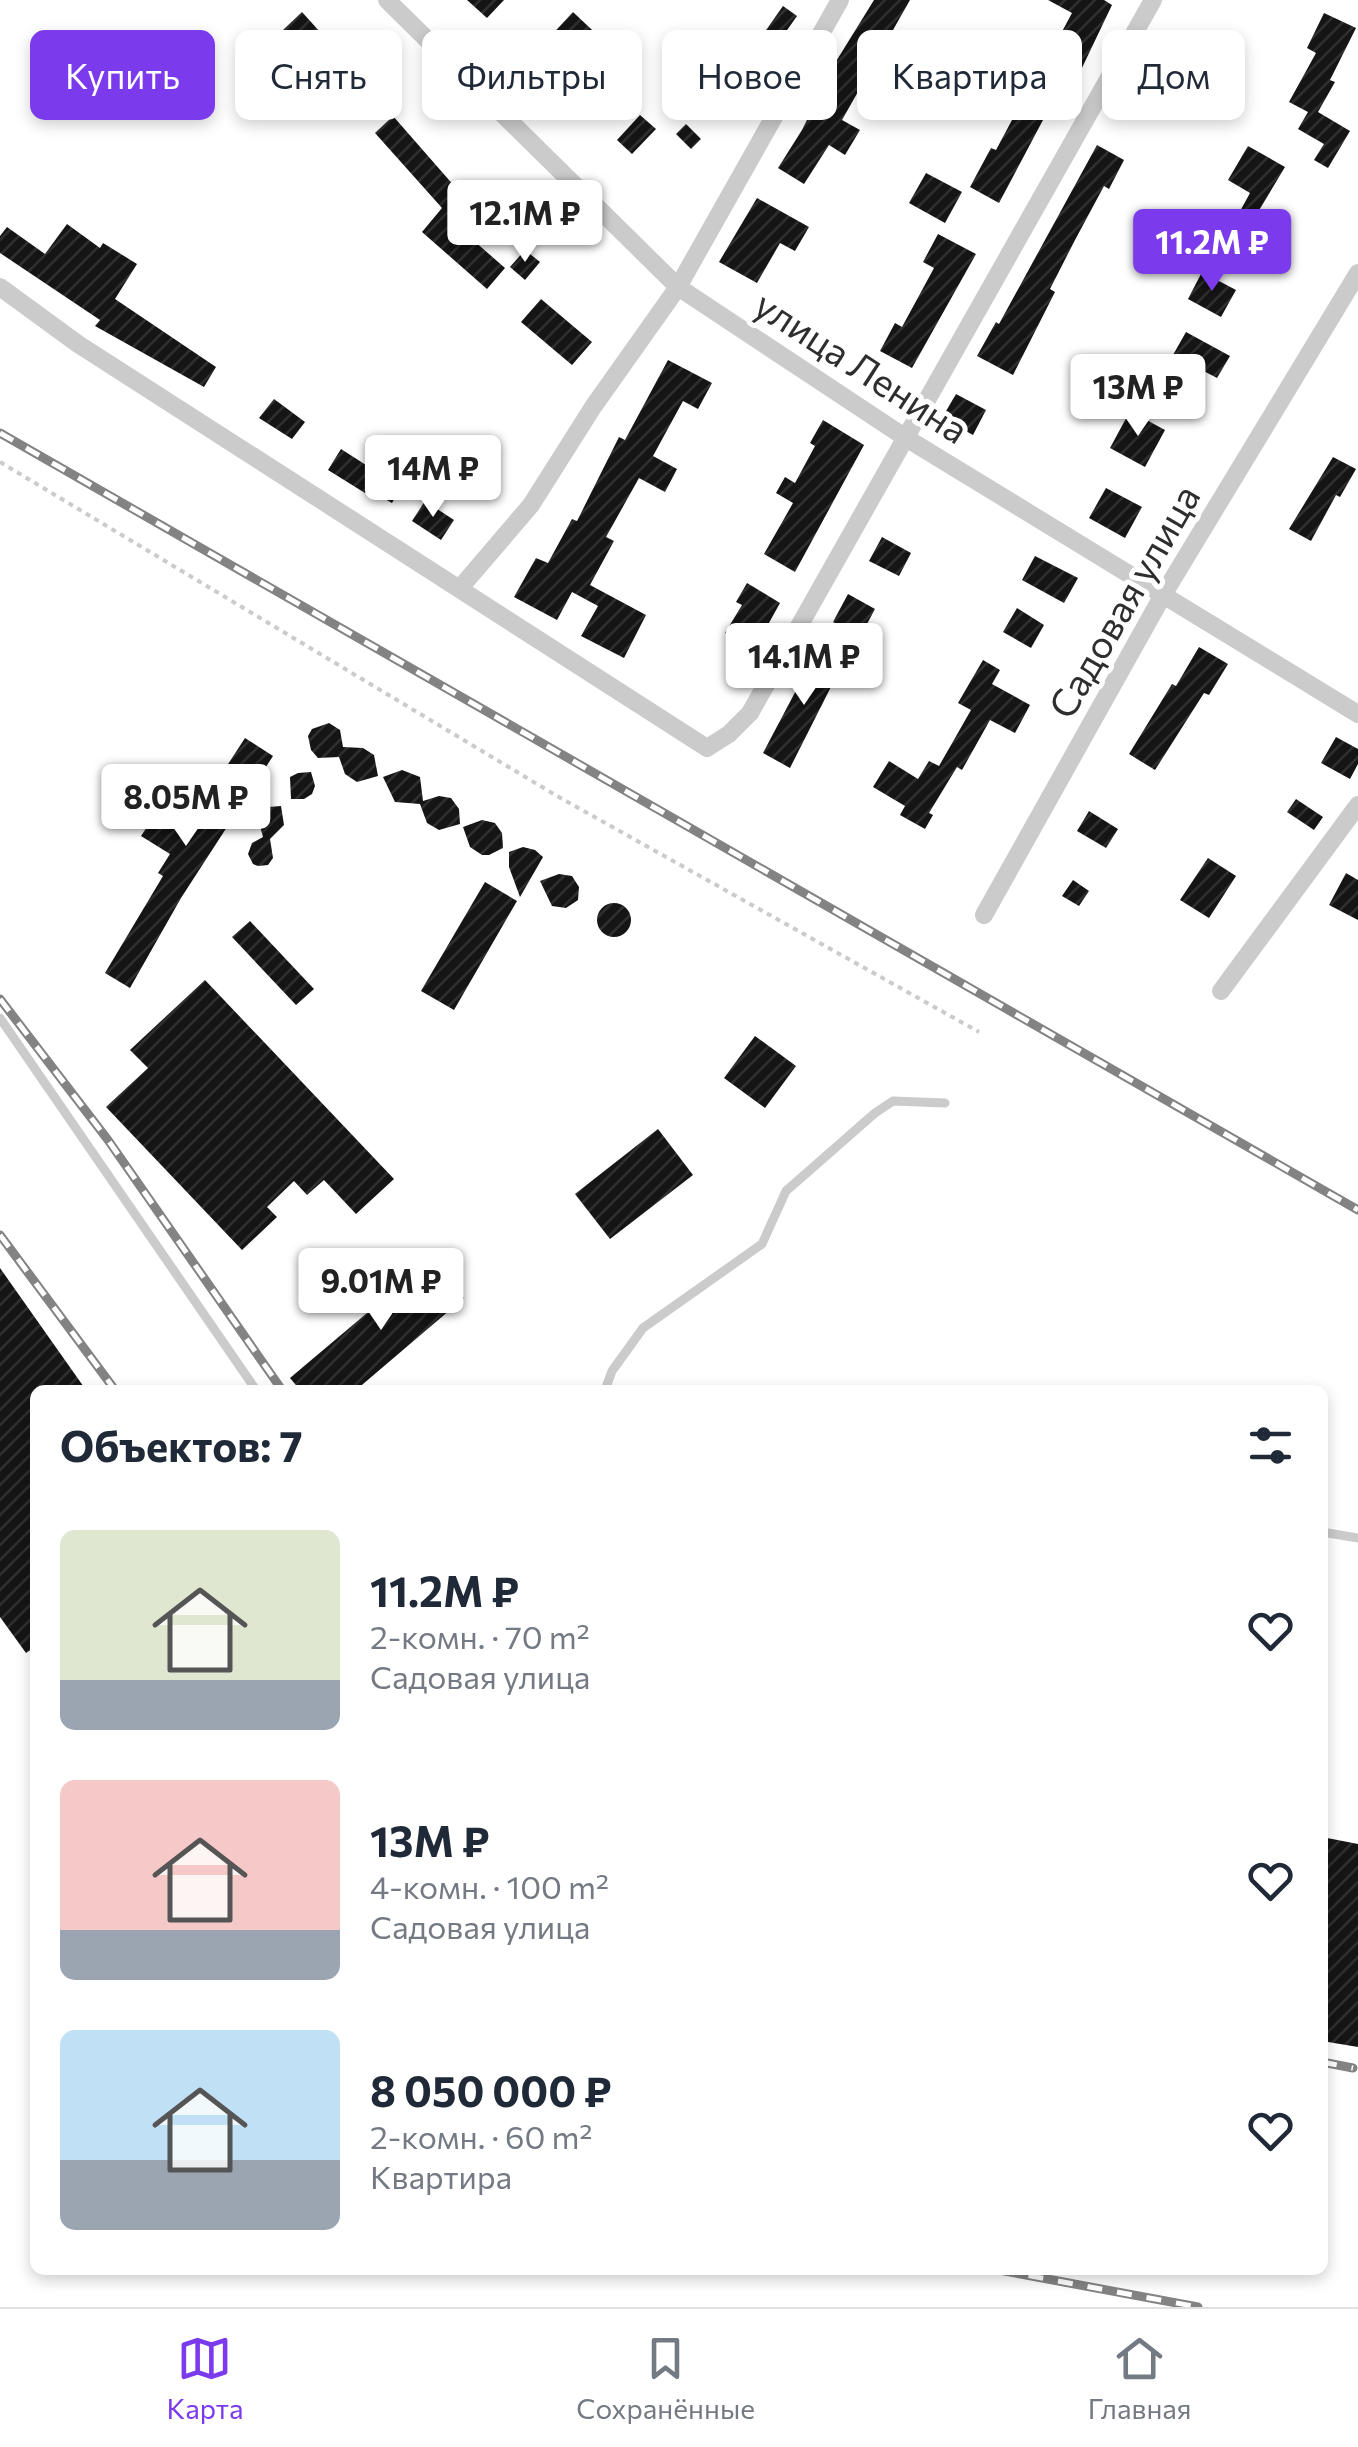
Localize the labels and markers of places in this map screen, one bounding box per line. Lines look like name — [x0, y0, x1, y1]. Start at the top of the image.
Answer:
pin: 12.1M ₽ — [433, 180, 617, 265]
pin: 11.2M ₽ — [1120, 209, 1304, 294]
pin: 13M ₽ — [1068, 354, 1208, 439]
pin: 14M ₽ — [363, 435, 503, 520]
pin: 14.1M ₽ — [712, 623, 896, 708]
pin: 8.05M ₽ — [94, 764, 278, 849]
pin: 9.01M ₽ — [289, 1248, 473, 1333]

